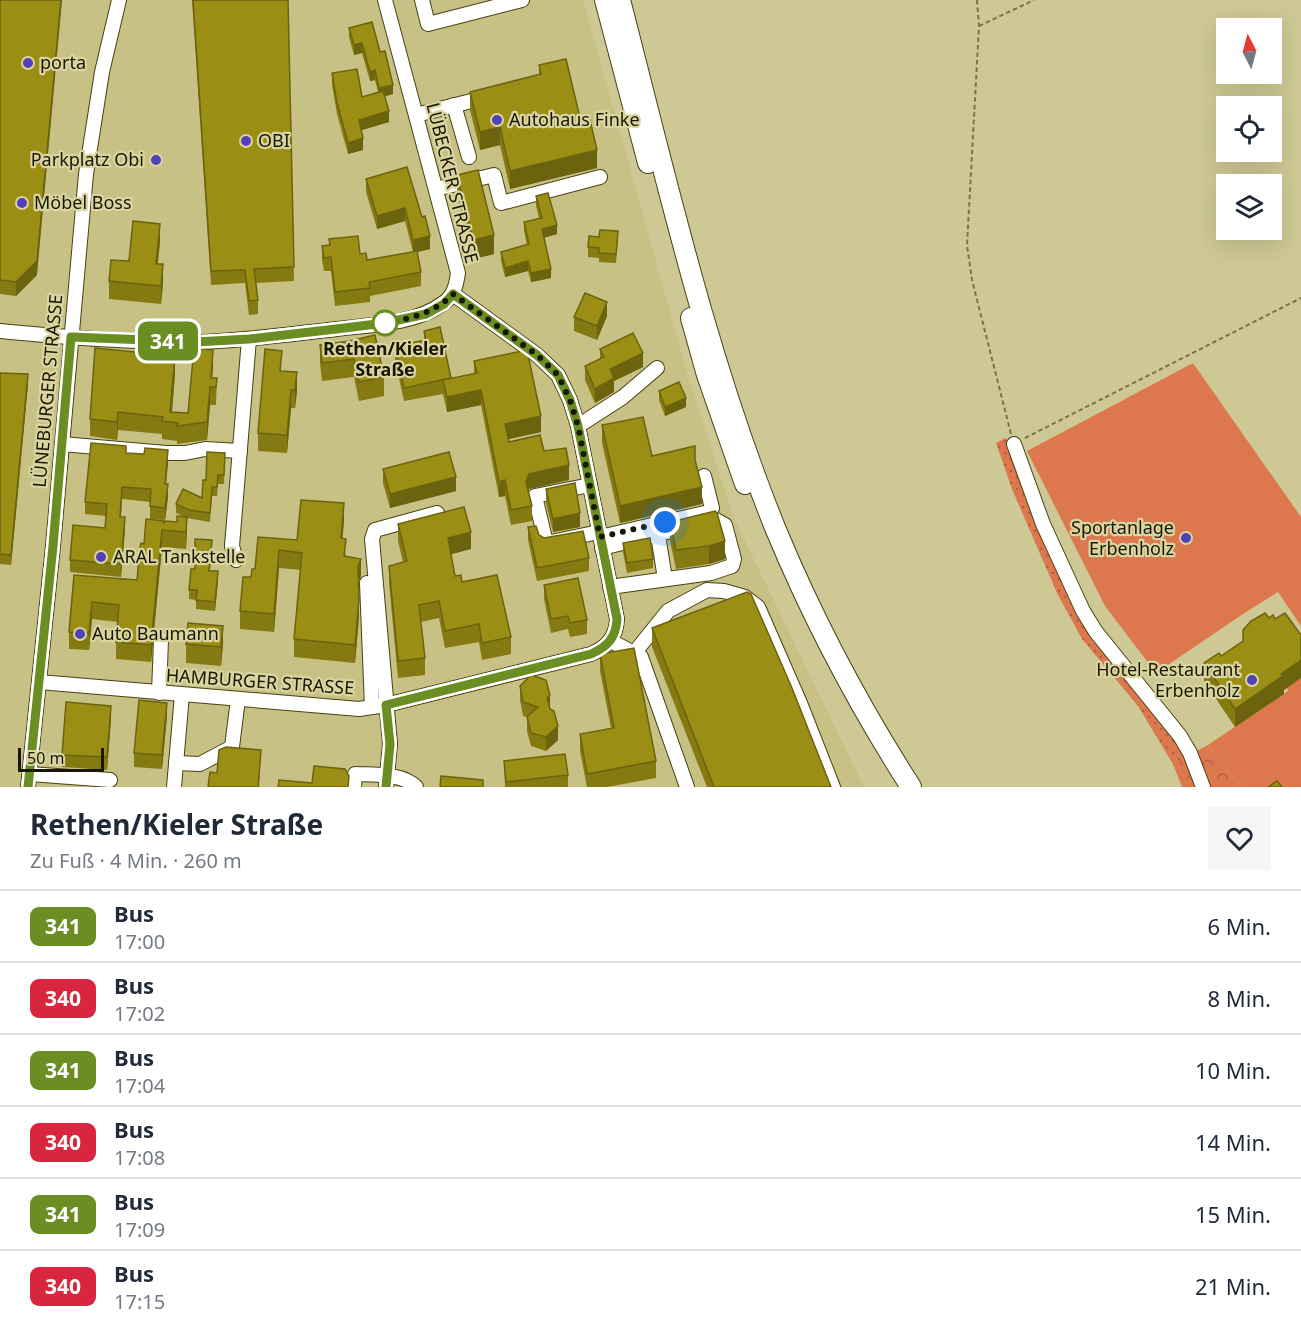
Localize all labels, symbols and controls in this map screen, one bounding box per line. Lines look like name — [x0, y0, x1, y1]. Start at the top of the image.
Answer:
north arrow — [1216, 18, 1282, 84]
map controls — [1216, 18, 1282, 240]
place label: porta — [40, 50, 86, 74]
marker: porta — [21, 56, 35, 70]
button: locate — [1216, 96, 1282, 162]
street label: LÜBECKER STRASSE — [421, 100, 485, 266]
place label: Autohaus Finke — [509, 107, 640, 131]
marker: Autohaus Finke — [490, 113, 504, 127]
place label: OBI — [258, 128, 290, 152]
marker: OBI — [239, 134, 253, 148]
place label: Parkplatz Obi — [31, 147, 144, 171]
marker: Parkplatz Obi — [149, 153, 163, 167]
button: layers — [1216, 174, 1282, 240]
place label: Möbel Boss — [34, 190, 132, 214]
marker: Möbel Boss — [15, 196, 29, 210]
street label: LÜNEBURGER STRASSE — [27, 293, 67, 488]
marker: Rethen/Kieler Straße — [372, 310, 398, 336]
line badge: 341 — [134, 322, 202, 360]
text: 341 — [150, 327, 186, 355]
place label: Rethen/Kieler Straße — [323, 336, 447, 381]
your location — [650, 507, 680, 537]
place label: Sportanlage Erbenholz — [1071, 515, 1174, 560]
marker: Sportanlage Erbenholz — [1179, 531, 1193, 545]
place label: ARAL Tankstelle — [113, 544, 245, 568]
marker: ARAL Tankstelle — [94, 550, 108, 564]
place label: Auto Baumann — [92, 621, 219, 645]
marker: Auto Baumann — [73, 627, 87, 641]
place label: Hotel-Restaurant Erbenholz — [1096, 657, 1240, 702]
street label: HAMBURGER STRASSE — [165, 662, 355, 700]
marker: Hotel-Restaurant Erbenholz — [1245, 673, 1259, 687]
scale bar — [18, 745, 104, 772]
text: 50 m — [27, 747, 64, 769]
text: Rethen/Kieler Straße — [30, 805, 323, 843]
button: heart — [1208, 807, 1271, 870]
text: Zu Fuß · 4 Min. · 260 m — [30, 847, 242, 874]
text: Bus — [114, 898, 154, 928]
text: 6 Min. — [1208, 911, 1271, 941]
text: 341 — [45, 912, 81, 940]
text: 17:00 — [114, 928, 165, 955]
text: Bus — [114, 970, 154, 1000]
text: 8 Min. — [1208, 983, 1271, 1013]
text: 340 — [45, 984, 81, 1012]
text: 17:02 — [114, 1000, 165, 1027]
text: Bus — [114, 1042, 154, 1072]
text: 10 Min. — [1195, 1055, 1271, 1085]
text: 341 — [45, 1056, 81, 1084]
text: 17:04 — [114, 1072, 165, 1099]
text: Bus — [114, 1114, 154, 1144]
text: 14 Min. — [1195, 1127, 1271, 1157]
text: 340 — [45, 1128, 81, 1156]
text: 17:08 — [114, 1144, 165, 1171]
text: Bus — [114, 1186, 154, 1216]
text: 15 Min. — [1195, 1199, 1271, 1229]
text: 341 — [45, 1200, 81, 1228]
text: 17:09 — [114, 1216, 165, 1243]
text: Bus — [114, 1258, 154, 1288]
text: 21 Min. — [1195, 1271, 1271, 1301]
text: 340 — [45, 1272, 81, 1300]
text: 17:15 — [114, 1288, 165, 1315]

